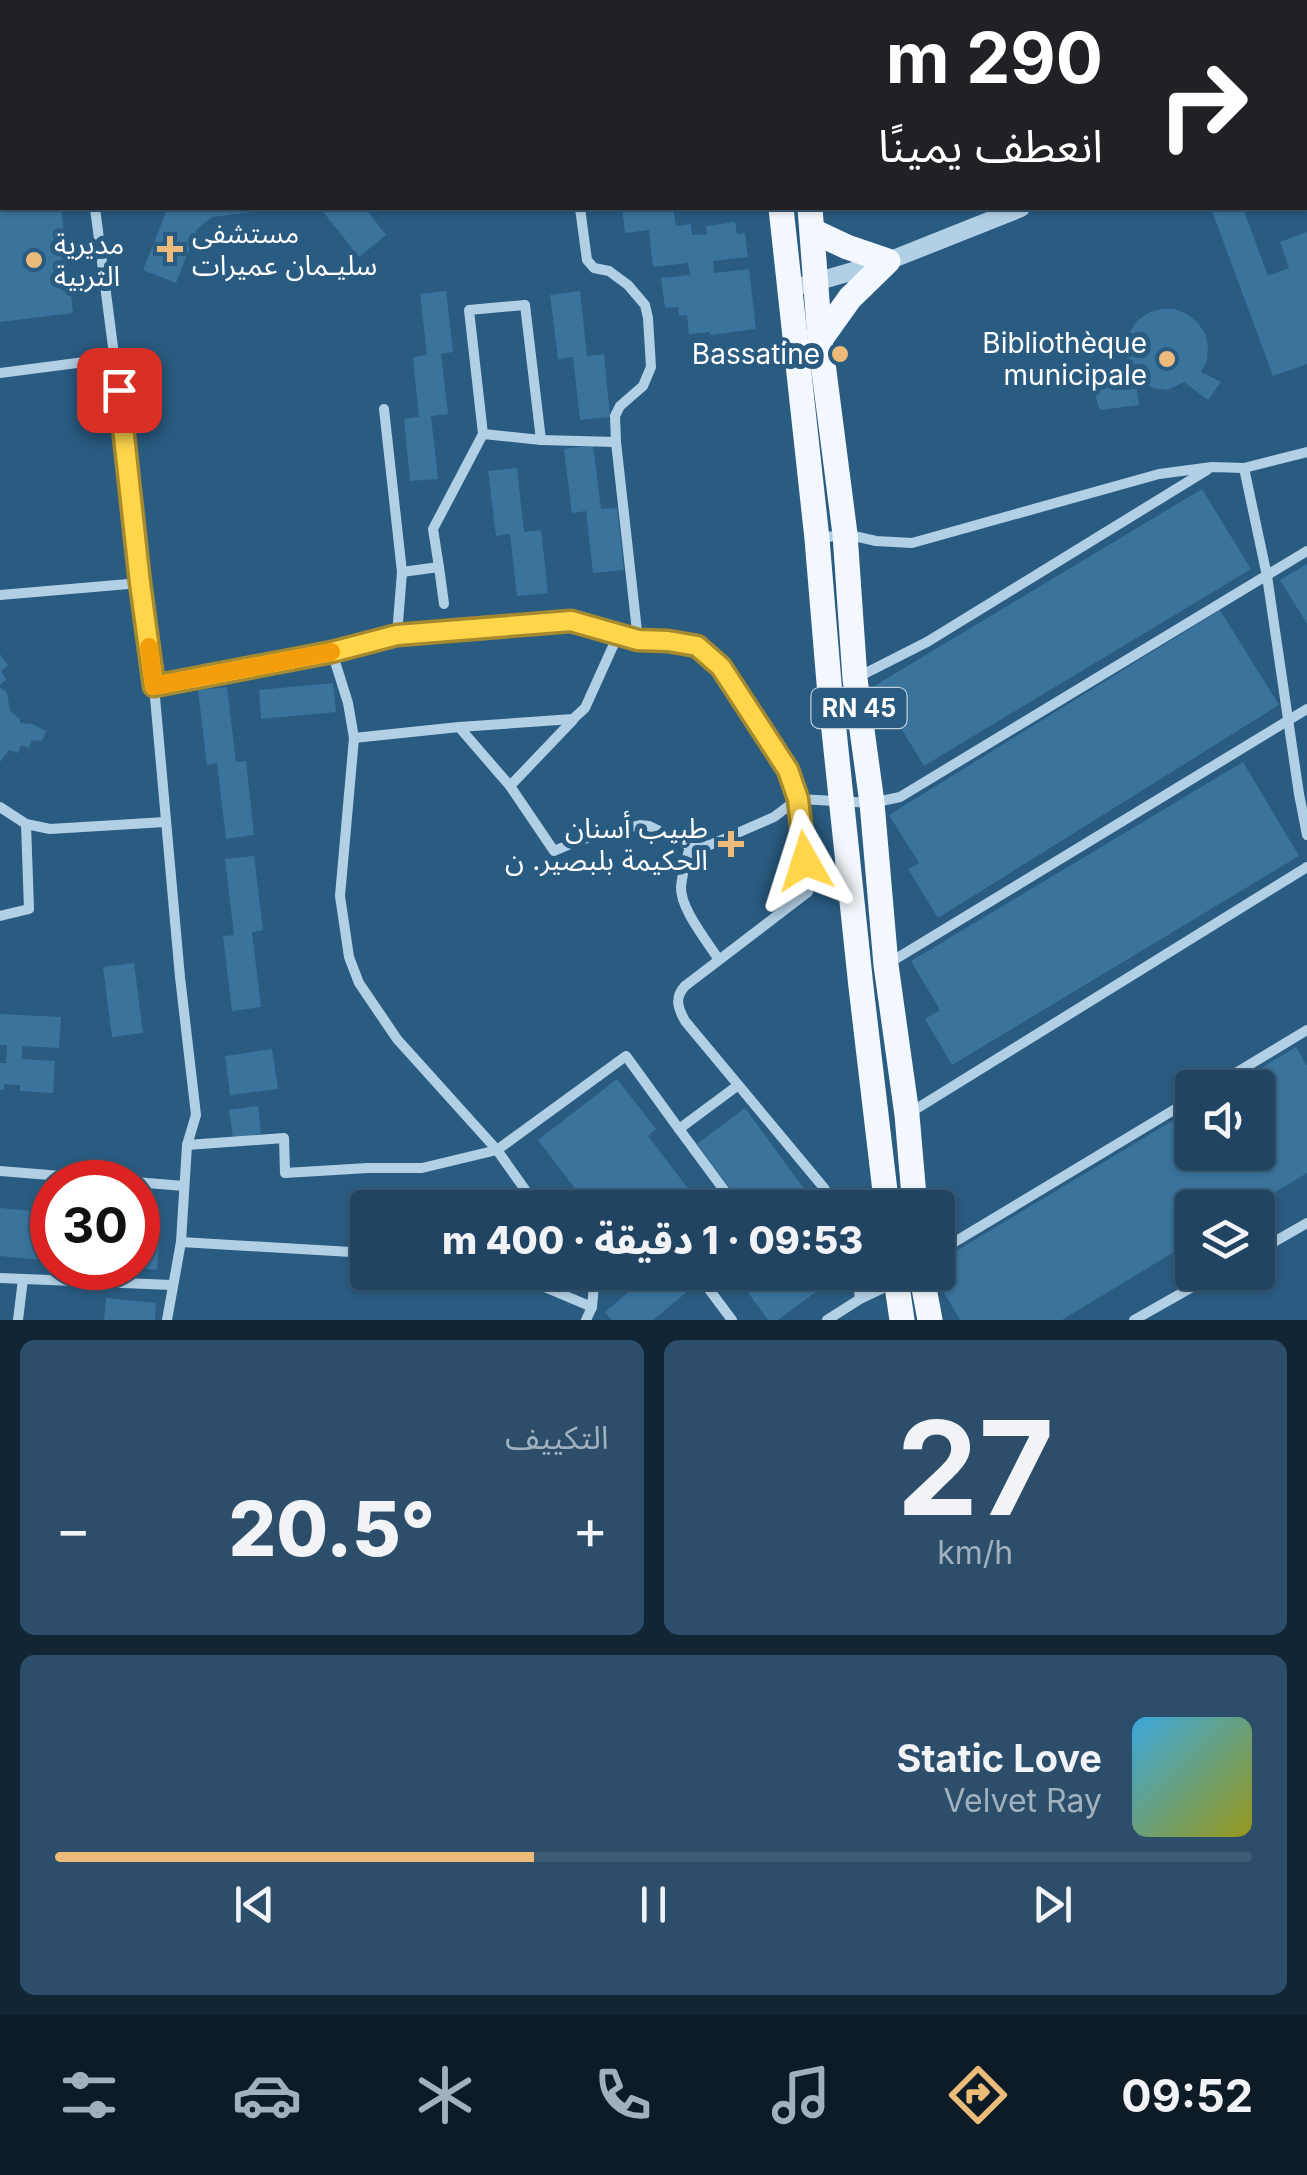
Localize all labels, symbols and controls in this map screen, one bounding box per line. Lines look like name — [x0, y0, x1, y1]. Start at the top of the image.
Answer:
text: 290 m — [886, 15, 1103, 100]
icon: right — [1138, 40, 1268, 170]
text: انعطف يمينًا — [878, 118, 1103, 173]
place label: مستشفى سليـمان عميرات — [192, 216, 377, 282]
place label: مديرية التربية — [54, 227, 124, 293]
marker: مستشفى سليـمان عميرات — [157, 236, 183, 262]
marker: مديرية التربية — [23, 249, 45, 271]
place label: Bibliothèque municipale — [982, 326, 1147, 392]
place label: Bassatine — [692, 337, 820, 371]
marker: Bassatine — [829, 343, 851, 365]
pin — [77, 348, 162, 433]
marker: Bibliothèque municipale — [1156, 348, 1178, 370]
icon: arrive — [92, 363, 147, 418]
road number: RN 45 — [812, 688, 906, 728]
position arrow — [753, 809, 857, 913]
place label: طبيب أسنان الحكيمة بلبصير. ن — [505, 810, 708, 877]
marker: طبيب أسنان الحكيمة بلبصير. ن — [718, 831, 744, 857]
map controls — [1175, 1070, 1275, 1290]
button: sound — [1175, 1070, 1275, 1170]
speed limit sign: 30 — [30, 1160, 160, 1290]
button: layers — [1175, 1190, 1275, 1290]
text: 09:53 · 1 دقيقة · 400 m — [442, 1217, 863, 1263]
text: 27 — [897, 1389, 1054, 1546]
text: التكييف — [505, 1418, 609, 1457]
text: 20.5° — [228, 1483, 435, 1574]
text: − — [55, 1496, 91, 1562]
text: + — [572, 1496, 608, 1562]
text: km/h — [937, 1533, 1013, 1572]
text: Static Love — [897, 1735, 1102, 1781]
text: Velvet Ray — [944, 1781, 1102, 1820]
icon: previous — [227, 1877, 282, 1932]
icon: pause — [626, 1877, 681, 1932]
icon: next — [1025, 1877, 1080, 1932]
icon: filters — [54, 2060, 124, 2130]
icon: car — [232, 2060, 302, 2130]
icon: climate — [410, 2060, 480, 2130]
icon: phone — [588, 2060, 658, 2130]
icon: music — [766, 2060, 836, 2130]
icon: directions — [943, 2060, 1013, 2130]
text: 09:52 — [1121, 2068, 1253, 2123]

